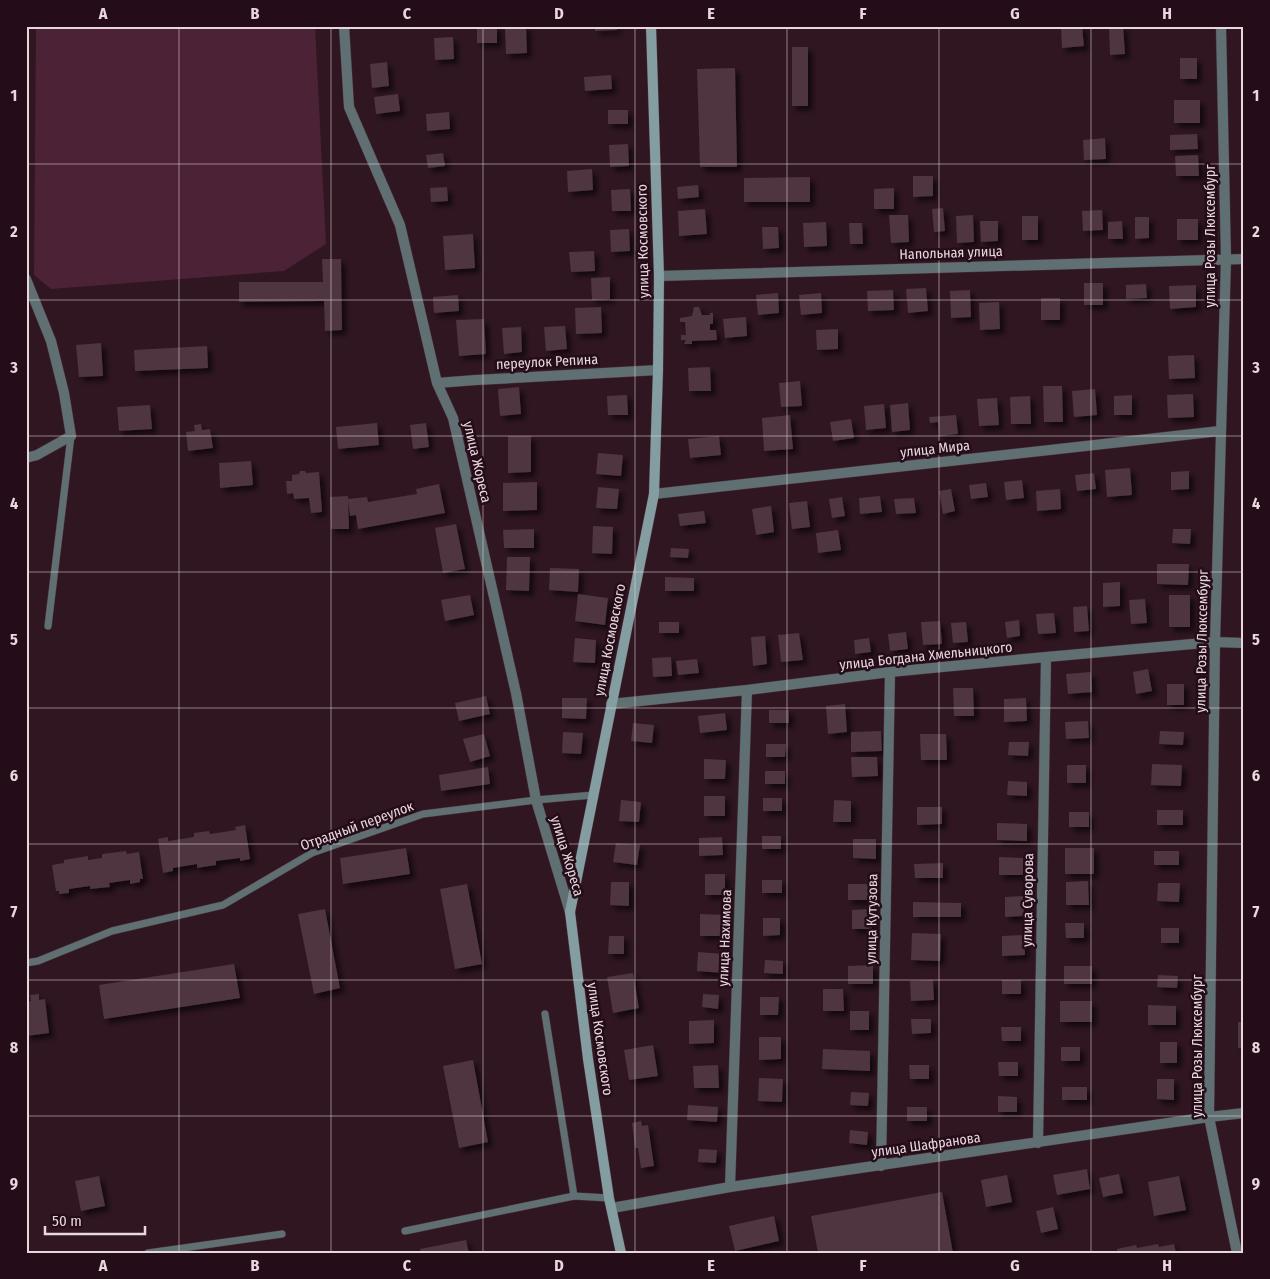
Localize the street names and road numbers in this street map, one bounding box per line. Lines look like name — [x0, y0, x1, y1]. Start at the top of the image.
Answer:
street label: улица Розы Люксембург — [1202, 164, 1219, 308]
street label: улица Космовского — [634, 184, 652, 298]
street label: Напольная улица — [899, 243, 1003, 263]
street label: переулок Репина — [496, 351, 599, 373]
street label: улица Жореса — [459, 420, 495, 504]
street label: улица Мира — [899, 437, 971, 461]
street label: улица Розы Люксембург — [1192, 569, 1212, 713]
street label: улица Космовского — [591, 582, 629, 698]
street label: улица Богдана Хмельницкого — [839, 638, 1013, 674]
street label: Отрадный переулок — [298, 797, 416, 854]
street label: улица Жореса — [547, 814, 587, 898]
street label: улица Суворова — [1019, 853, 1037, 947]
street label: улица Кутузова — [863, 873, 881, 965]
street label: улица Нахимова — [715, 889, 735, 987]
street label: улица Розы Люксембург — [1189, 974, 1206, 1118]
street label: улица Космовского — [584, 981, 616, 1097]
street label: улица Шафранова — [870, 1129, 982, 1161]

